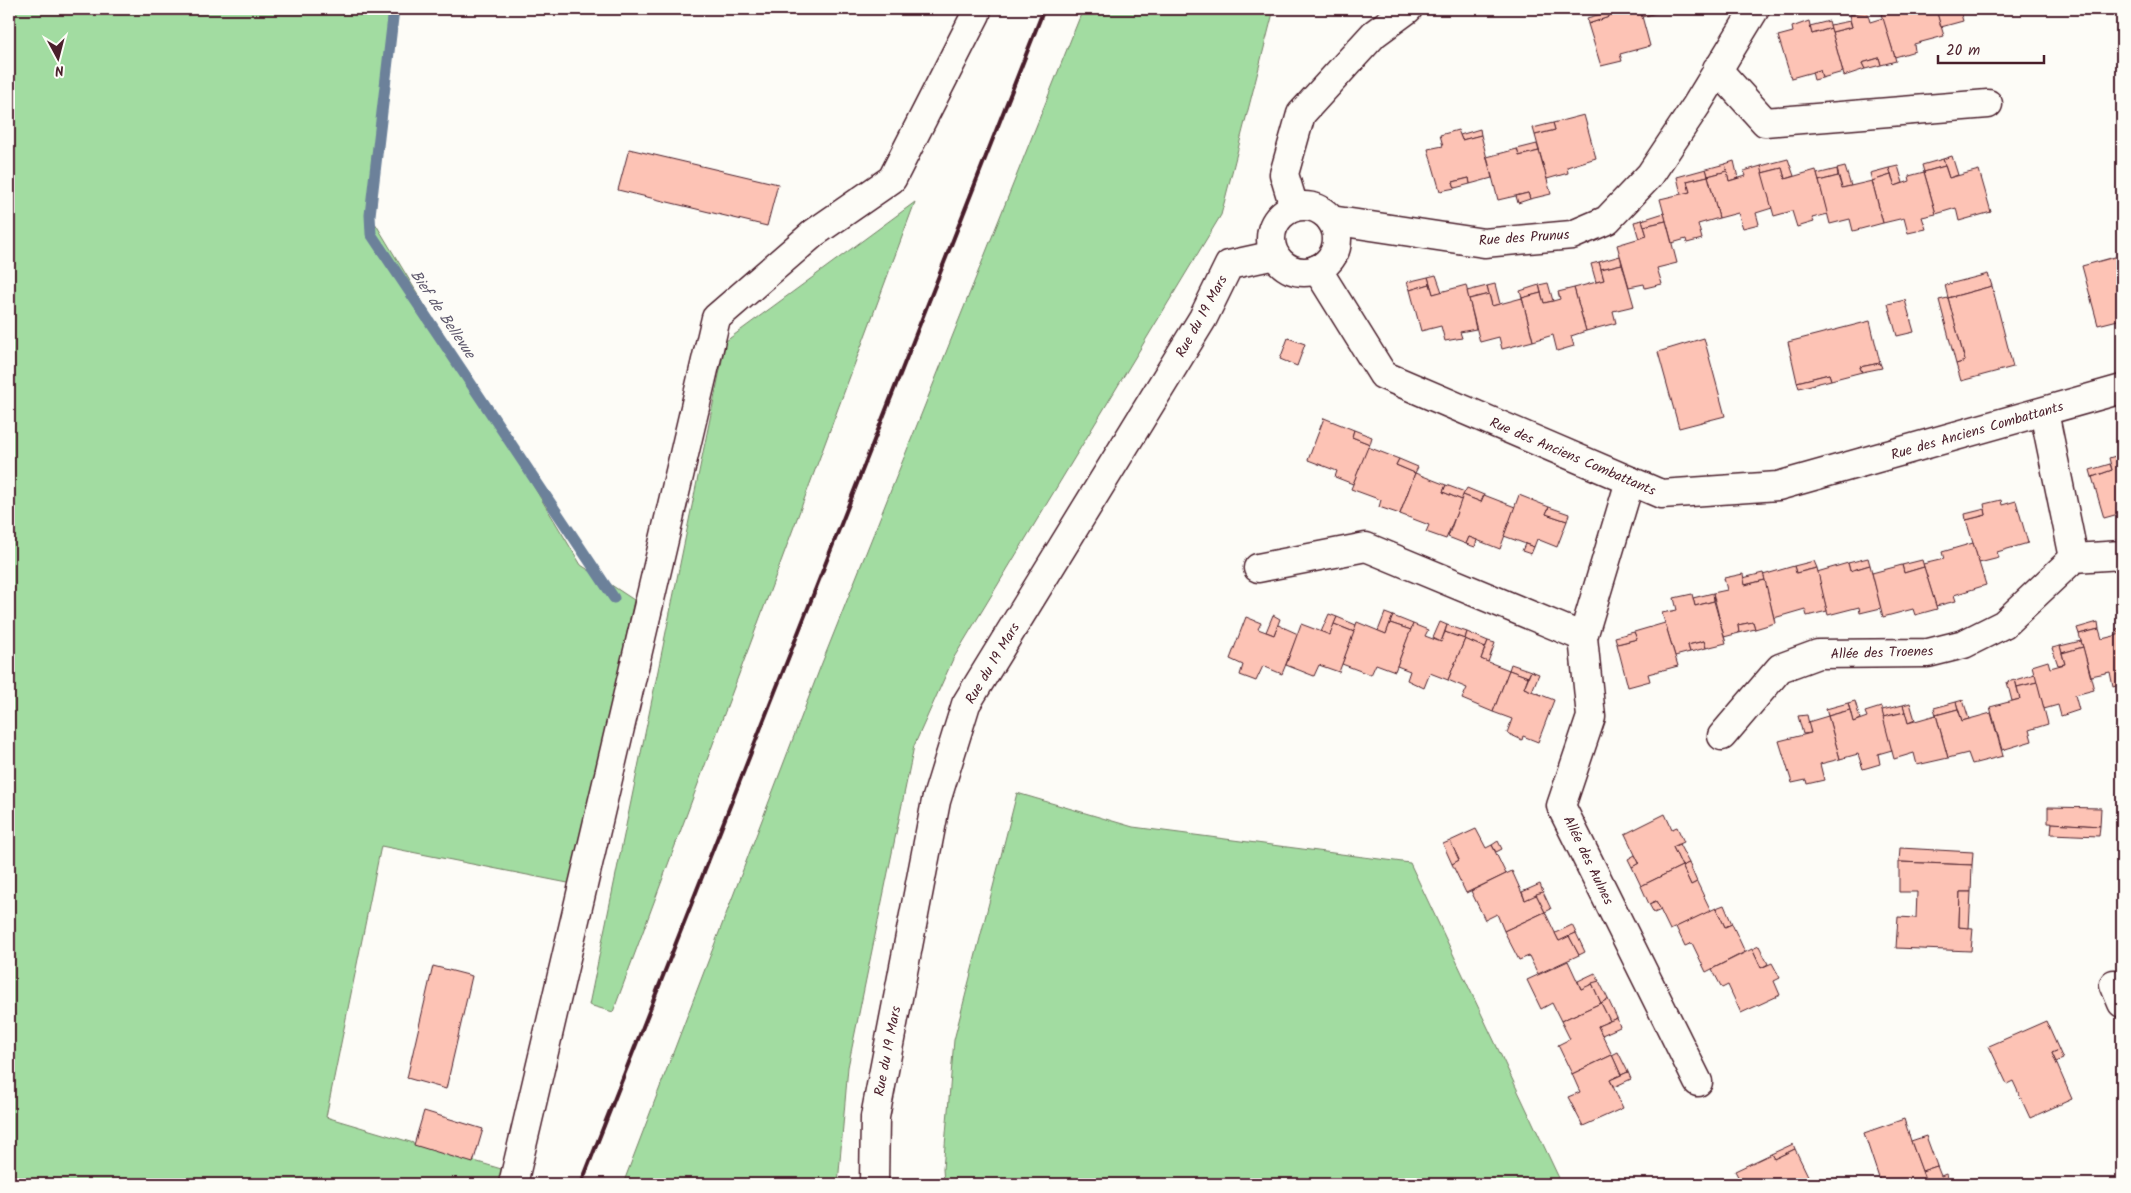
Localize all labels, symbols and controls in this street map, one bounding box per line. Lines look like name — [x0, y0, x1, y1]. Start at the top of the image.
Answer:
north arrow — [32, 32, 82, 82]
scale bar — [1938, 32, 2045, 64]
text: 20 m — [1946, 39, 1980, 63]
text: N — [54, 58, 65, 81]
street label: Rue des Prunus — [1478, 224, 1570, 252]
water label: Bief de Bellevue — [404, 265, 481, 365]
street label: Rue du 19 Mars — [1170, 271, 1234, 362]
street label: Rue des Anciens Combattants — [1888, 396, 2066, 466]
street label: Rue des Anciens Combattants — [1486, 412, 1659, 502]
street label: Rue du 19 Mars — [960, 619, 1026, 708]
street label: Allée des Troenes — [1830, 640, 1934, 666]
street label: Allée des Aulnes — [1557, 812, 1619, 909]
street label: Rue du 19 Mars — [868, 1004, 907, 1098]

